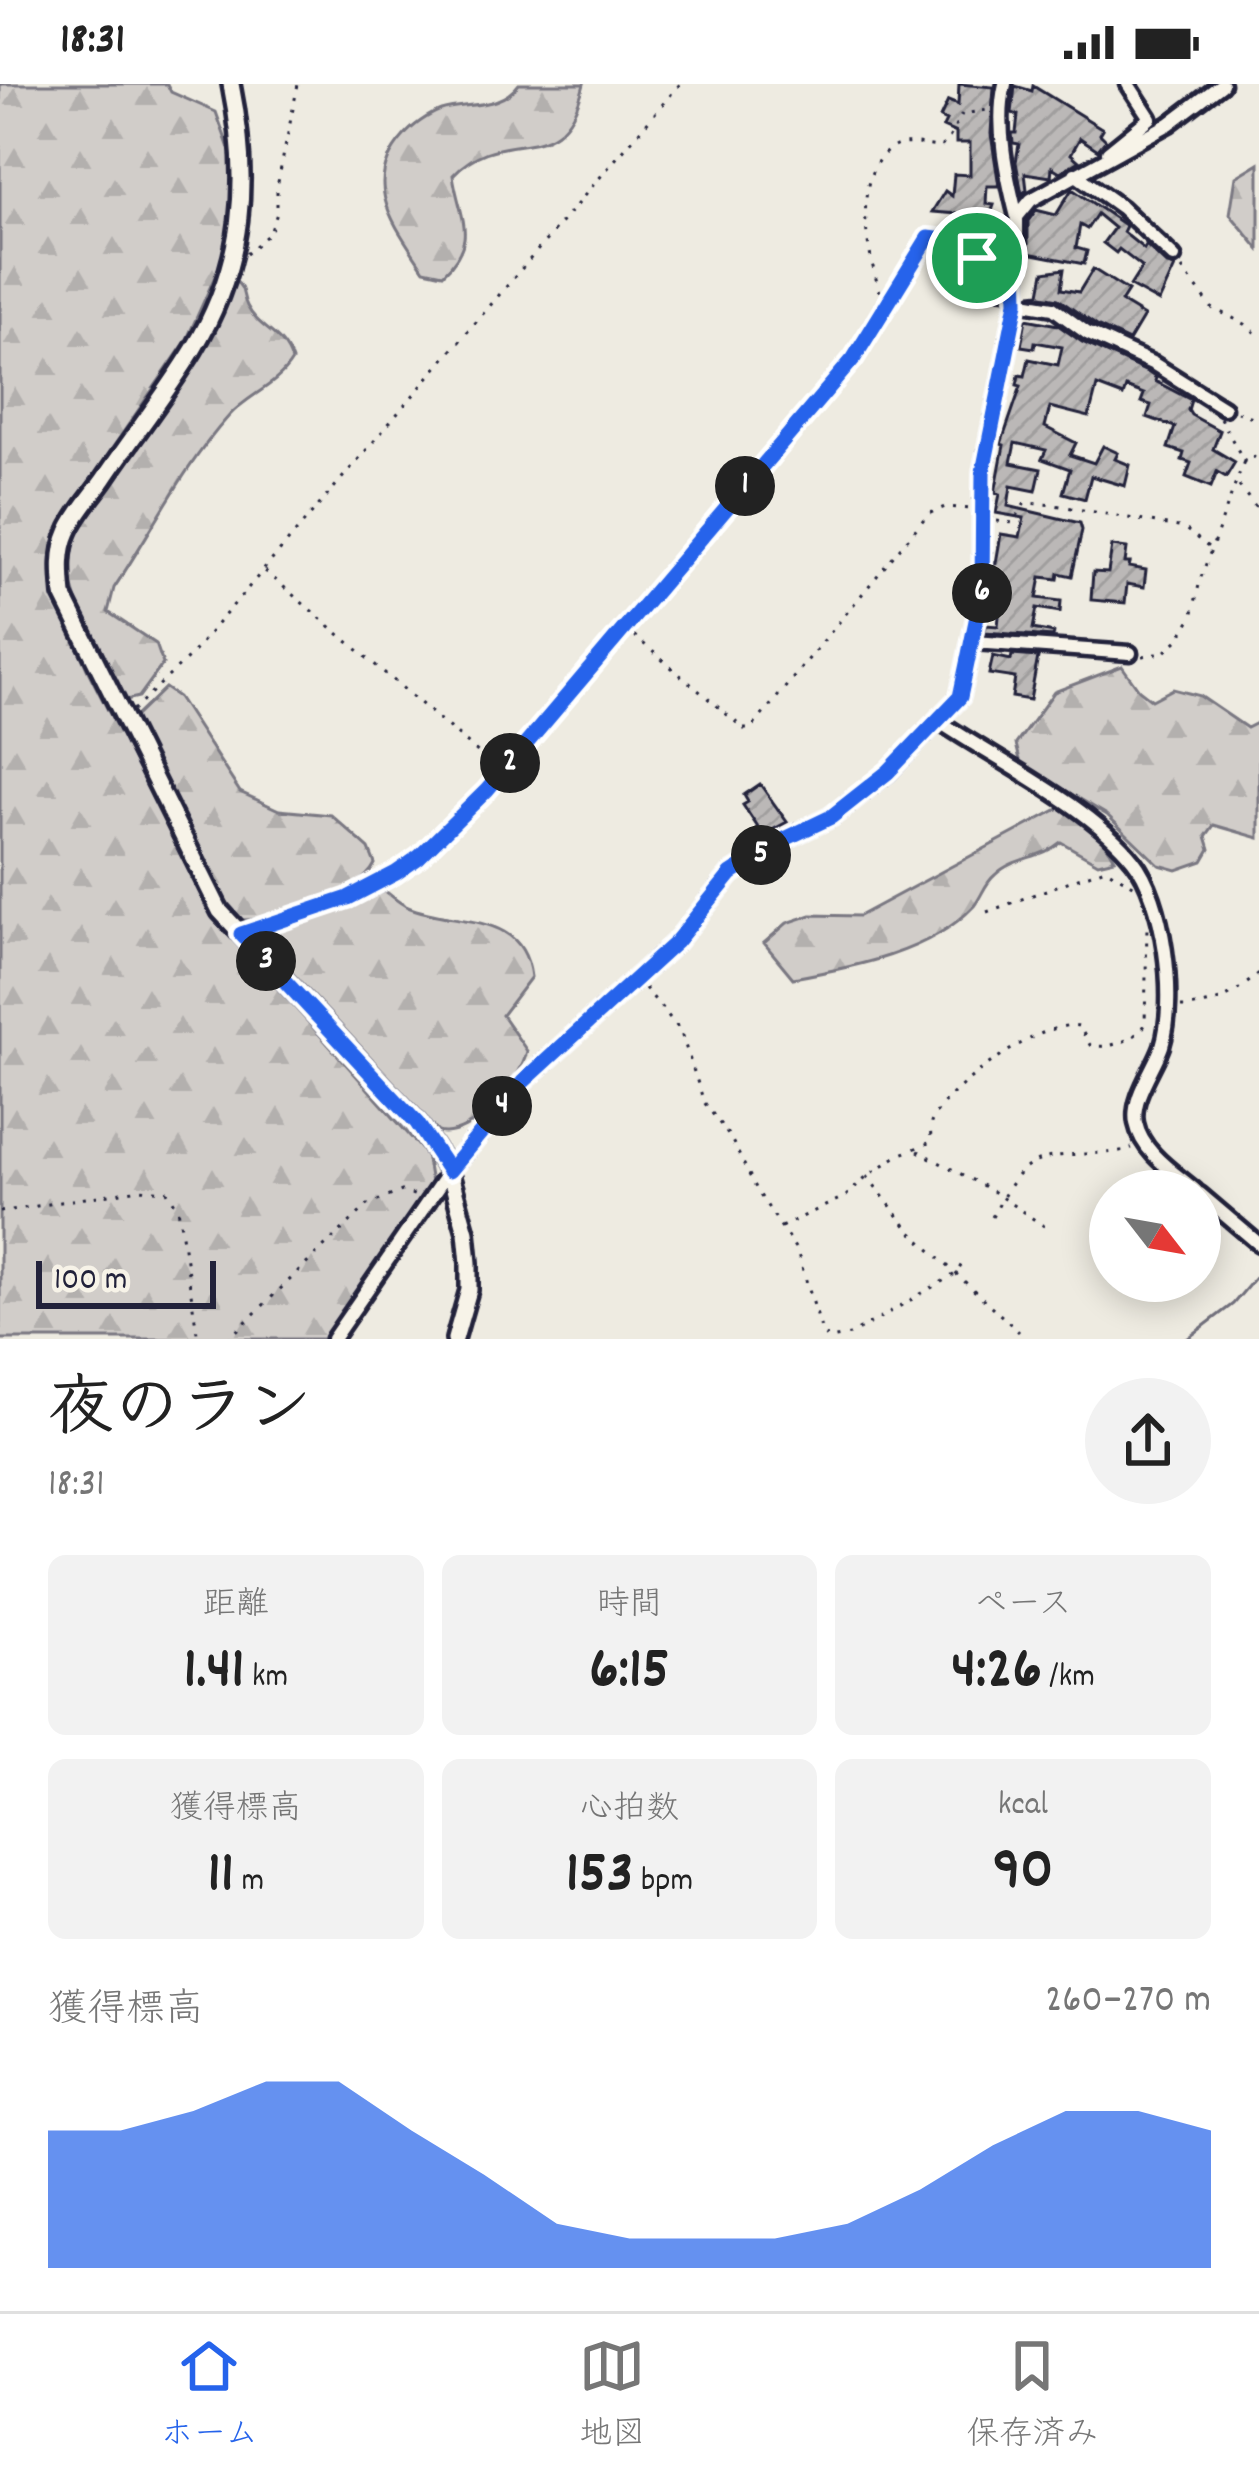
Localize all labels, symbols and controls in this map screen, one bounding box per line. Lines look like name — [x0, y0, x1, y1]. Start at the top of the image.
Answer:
text: 18:31 — [60, 10, 125, 74]
pin — [926, 207, 1028, 309]
icon: arrive — [944, 225, 1010, 291]
pin: 1 — [715, 456, 775, 516]
text: 1 — [741, 462, 749, 509]
pin: 6 — [952, 563, 1012, 623]
text: 6 — [974, 569, 990, 616]
pin: 2 — [480, 733, 540, 793]
text: 2 — [503, 739, 517, 786]
pin: 5 — [731, 825, 791, 885]
text: 5 — [753, 831, 769, 878]
pin: 3 — [236, 931, 296, 991]
text: 3 — [259, 937, 273, 984]
pin: 4 — [472, 1076, 532, 1136]
text: 4 — [495, 1082, 509, 1129]
north arrow — [1089, 1170, 1221, 1302]
map controls — [1089, 1170, 1221, 1302]
scale bar — [36, 1255, 216, 1308]
text: 100 m — [54, 1258, 127, 1305]
text: 夜のラン — [48, 1367, 312, 1461]
button: share — [1085, 1378, 1211, 1504]
text: 18:31 — [48, 1459, 105, 1514]
text: 距離 — [203, 1583, 269, 1630]
text: 時間 — [596, 1583, 662, 1630]
text: ペース — [975, 1583, 1072, 1630]
text: 1.41 — [183, 1630, 245, 1716]
text: 6:15 — [589, 1630, 670, 1716]
text: 4:26 — [951, 1630, 1042, 1716]
text: km — [245, 1655, 288, 1702]
text: /km — [1042, 1655, 1095, 1702]
text: kcal — [998, 1783, 1048, 1830]
text: 獲得標高 — [170, 1787, 302, 1834]
text: 心拍数 — [580, 1787, 679, 1834]
text: 90 — [993, 1830, 1053, 1916]
text: 11 — [208, 1834, 234, 1920]
text: 153 — [566, 1834, 633, 1920]
text: m — [234, 1859, 264, 1906]
text: bpm — [633, 1859, 693, 1906]
text: 260–270 m — [1045, 1975, 1211, 2030]
text: 獲得標高 — [48, 1985, 204, 2040]
tab: ホーム — [161, 2333, 258, 2460]
tab: 地図 — [579, 2333, 645, 2460]
tab: 保存済み — [966, 2333, 1098, 2460]

